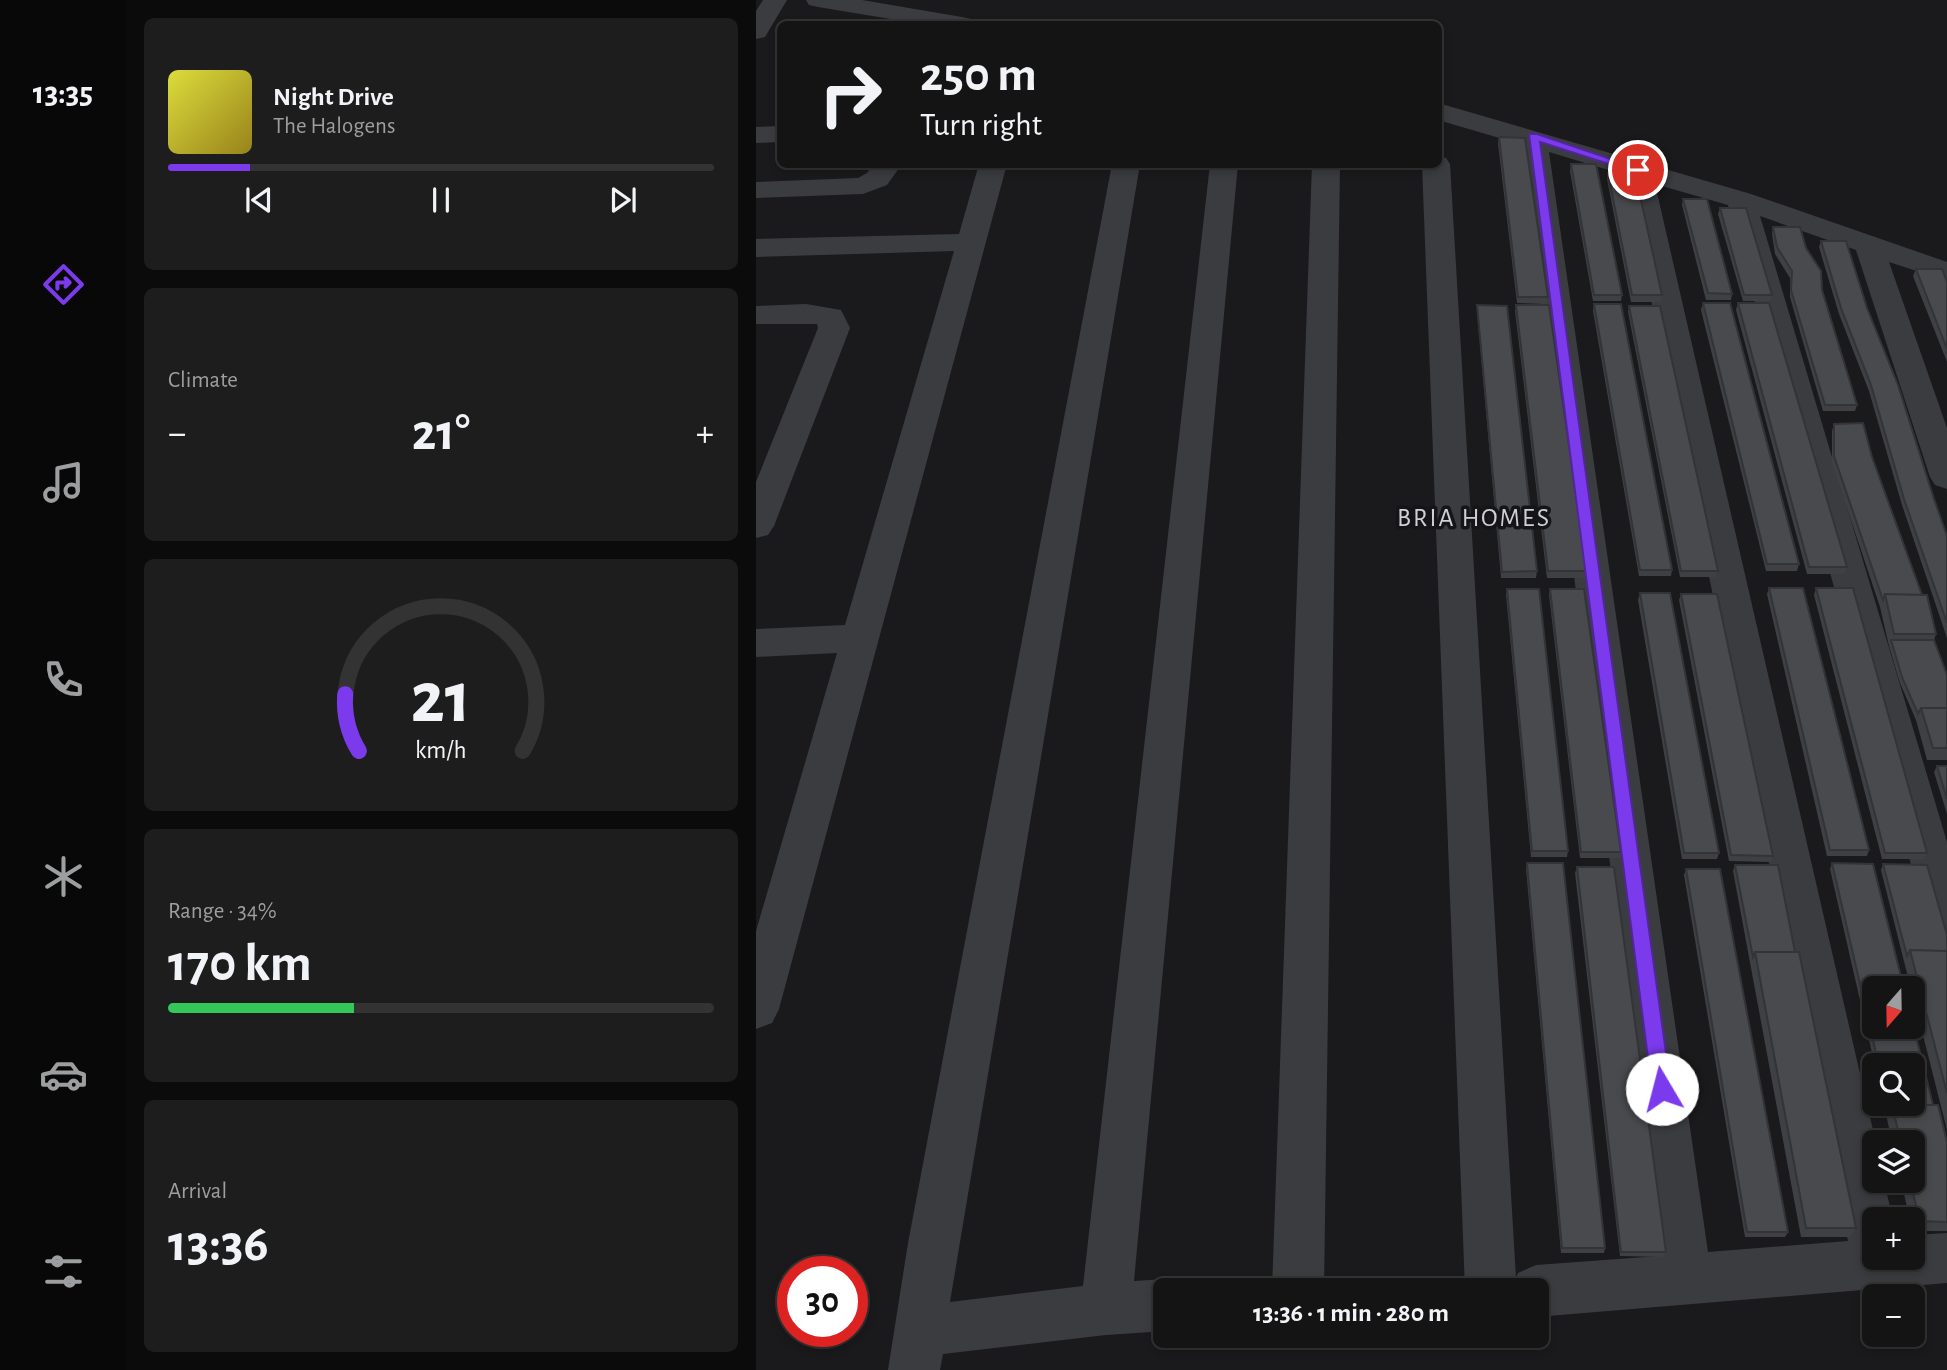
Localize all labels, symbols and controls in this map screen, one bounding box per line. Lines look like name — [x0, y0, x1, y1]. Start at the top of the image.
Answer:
icon: right — [805, 49, 896, 140]
text: 250 m — [920, 51, 1037, 100]
text: 13:35 — [33, 77, 93, 109]
text: Night Drive — [273, 84, 394, 110]
text: Turn right — [920, 109, 1042, 141]
text: The Halogens — [273, 115, 395, 138]
pin — [1608, 140, 1668, 200]
icon: arrive — [1619, 151, 1657, 189]
icon: previous — [240, 181, 278, 219]
icon: pause — [422, 181, 460, 219]
icon: next — [604, 181, 642, 219]
icon: directions — [39, 260, 88, 309]
text: Climate — [168, 369, 238, 392]
text: 21° — [412, 407, 470, 459]
text: − — [168, 415, 186, 453]
text: + — [696, 415, 714, 453]
icon: music — [39, 458, 88, 507]
district label: BRIA HOMES — [1397, 505, 1551, 531]
icon: phone — [39, 655, 88, 704]
text: 21 — [411, 663, 471, 736]
text: km/h — [415, 738, 467, 763]
icon: climate — [39, 852, 88, 901]
text: Range · 34% — [168, 900, 277, 923]
text: 170 km — [168, 938, 312, 990]
north arrow — [1862, 976, 1925, 1040]
map controls — [1862, 976, 1925, 1347]
icon: car — [39, 1050, 88, 1099]
position arrow — [1625, 1052, 1699, 1126]
button: search — [1862, 1053, 1925, 1116]
button: layers — [1862, 1130, 1925, 1193]
text: Arrival — [168, 1180, 227, 1203]
button: + — [1862, 1207, 1925, 1270]
text: 13:36 — [168, 1218, 269, 1270]
icon: filters — [39, 1247, 88, 1296]
speed limit sign: 30 — [777, 1256, 868, 1347]
button: − — [1862, 1284, 1925, 1347]
text: 13:36 · 1 min · 280 m — [1253, 1300, 1449, 1326]

